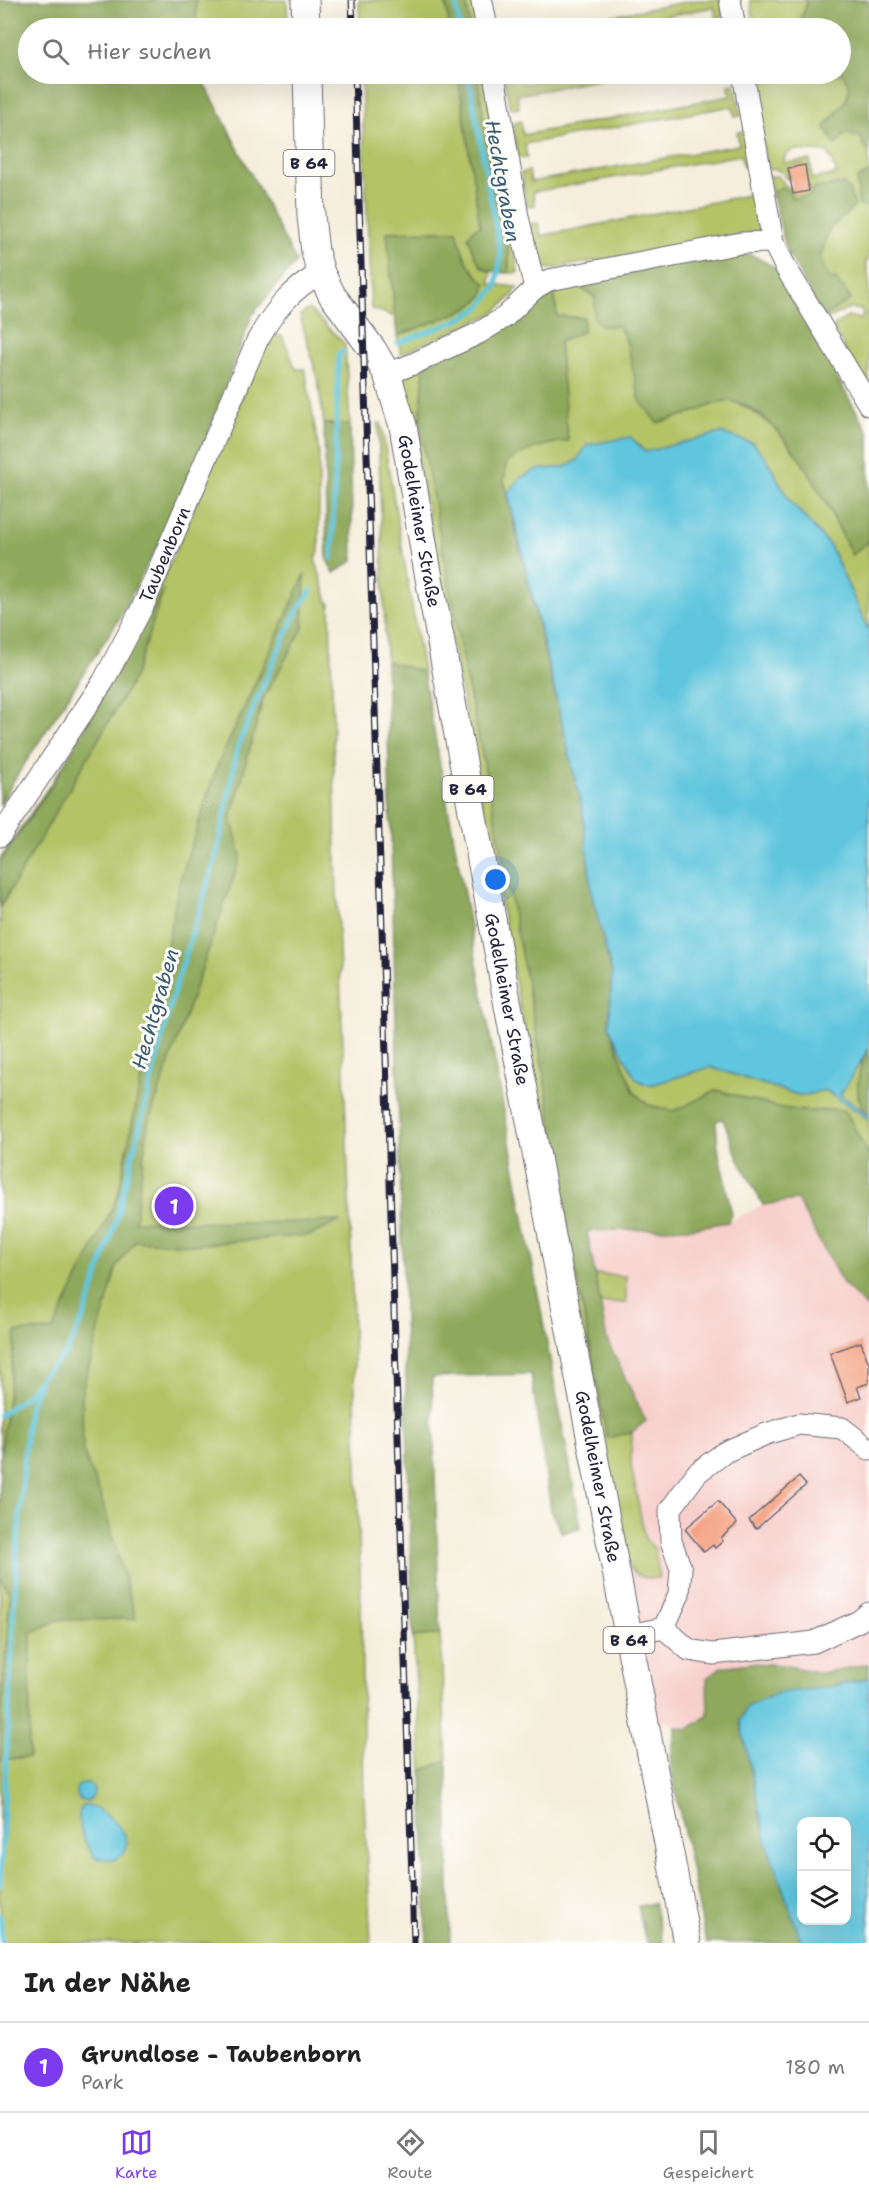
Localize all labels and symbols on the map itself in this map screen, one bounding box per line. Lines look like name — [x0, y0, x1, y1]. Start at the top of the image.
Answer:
water label: Hechtgraben — [479, 118, 527, 244]
road number: B 64 — [284, 150, 334, 176]
street label: Godelheimer Straße — [393, 433, 446, 609]
street label: Taubenborn — [134, 503, 196, 606]
road number: B 64 — [442, 776, 494, 802]
your location — [481, 865, 510, 894]
street label: Godelheimer Straße — [479, 911, 535, 1087]
water label: Hechtgraben — [125, 946, 185, 1072]
pin: 1 — [154, 1184, 194, 1228]
street label: Godelheimer Straße — [570, 1388, 626, 1565]
road number: B 64 — [604, 1627, 654, 1653]

